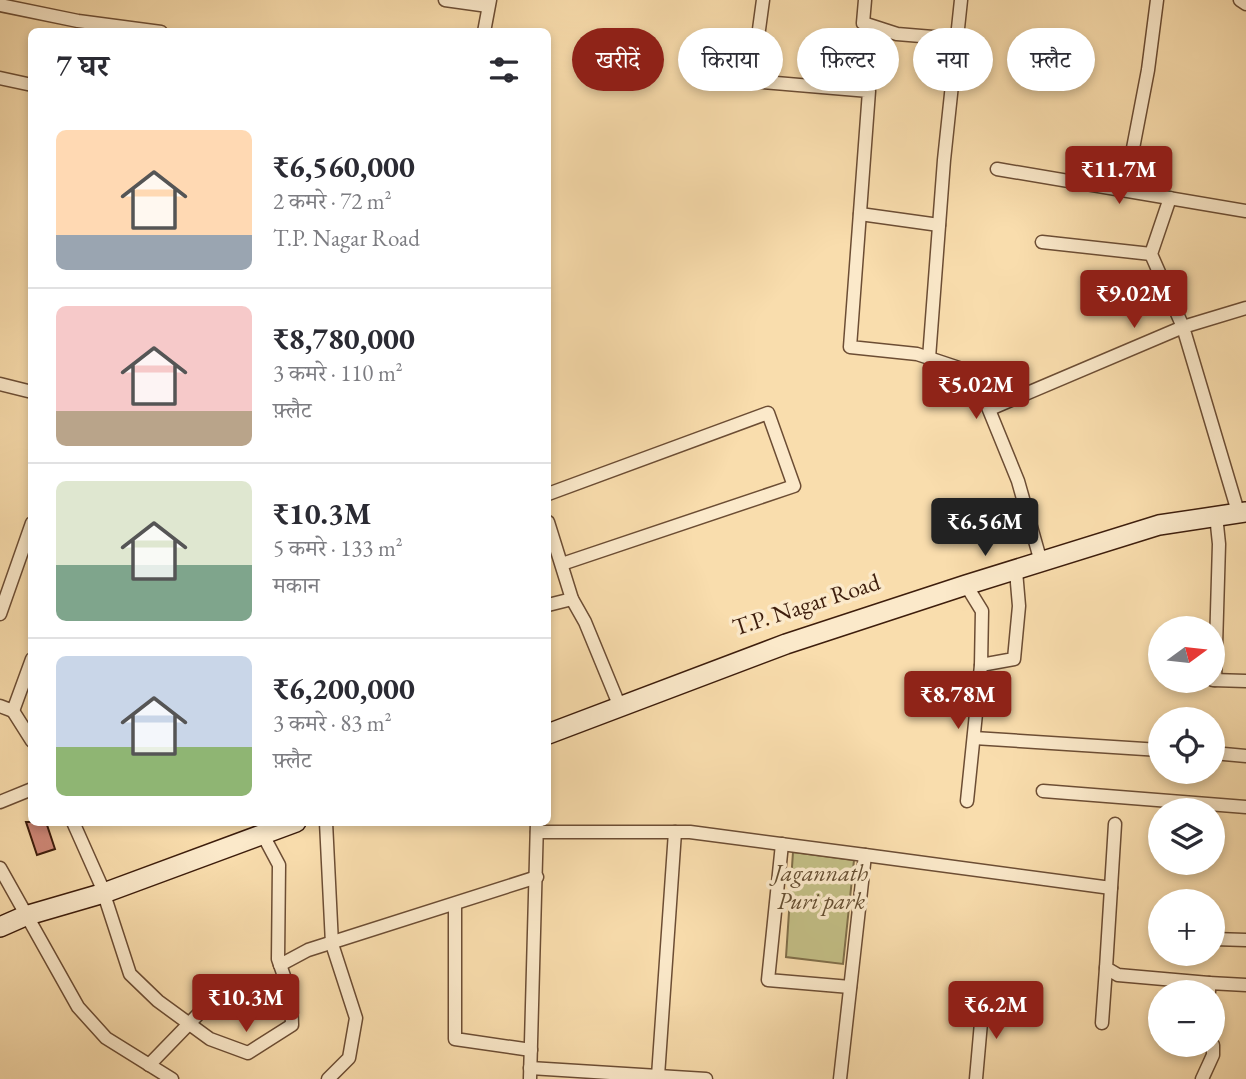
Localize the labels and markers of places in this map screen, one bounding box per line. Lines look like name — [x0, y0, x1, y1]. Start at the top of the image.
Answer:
pin: ₹11.7M — [1062, 146, 1176, 206]
pin: ₹9.02M — [1077, 270, 1191, 330]
pin: ₹5.02M — [919, 362, 1033, 421]
pin: ₹6.56M — [928, 498, 1042, 558]
pin: ₹8.78M — [901, 672, 1015, 731]
pin: ₹10.3M — [189, 974, 303, 1034]
pin: ₹6.2M — [947, 982, 1045, 1041]

